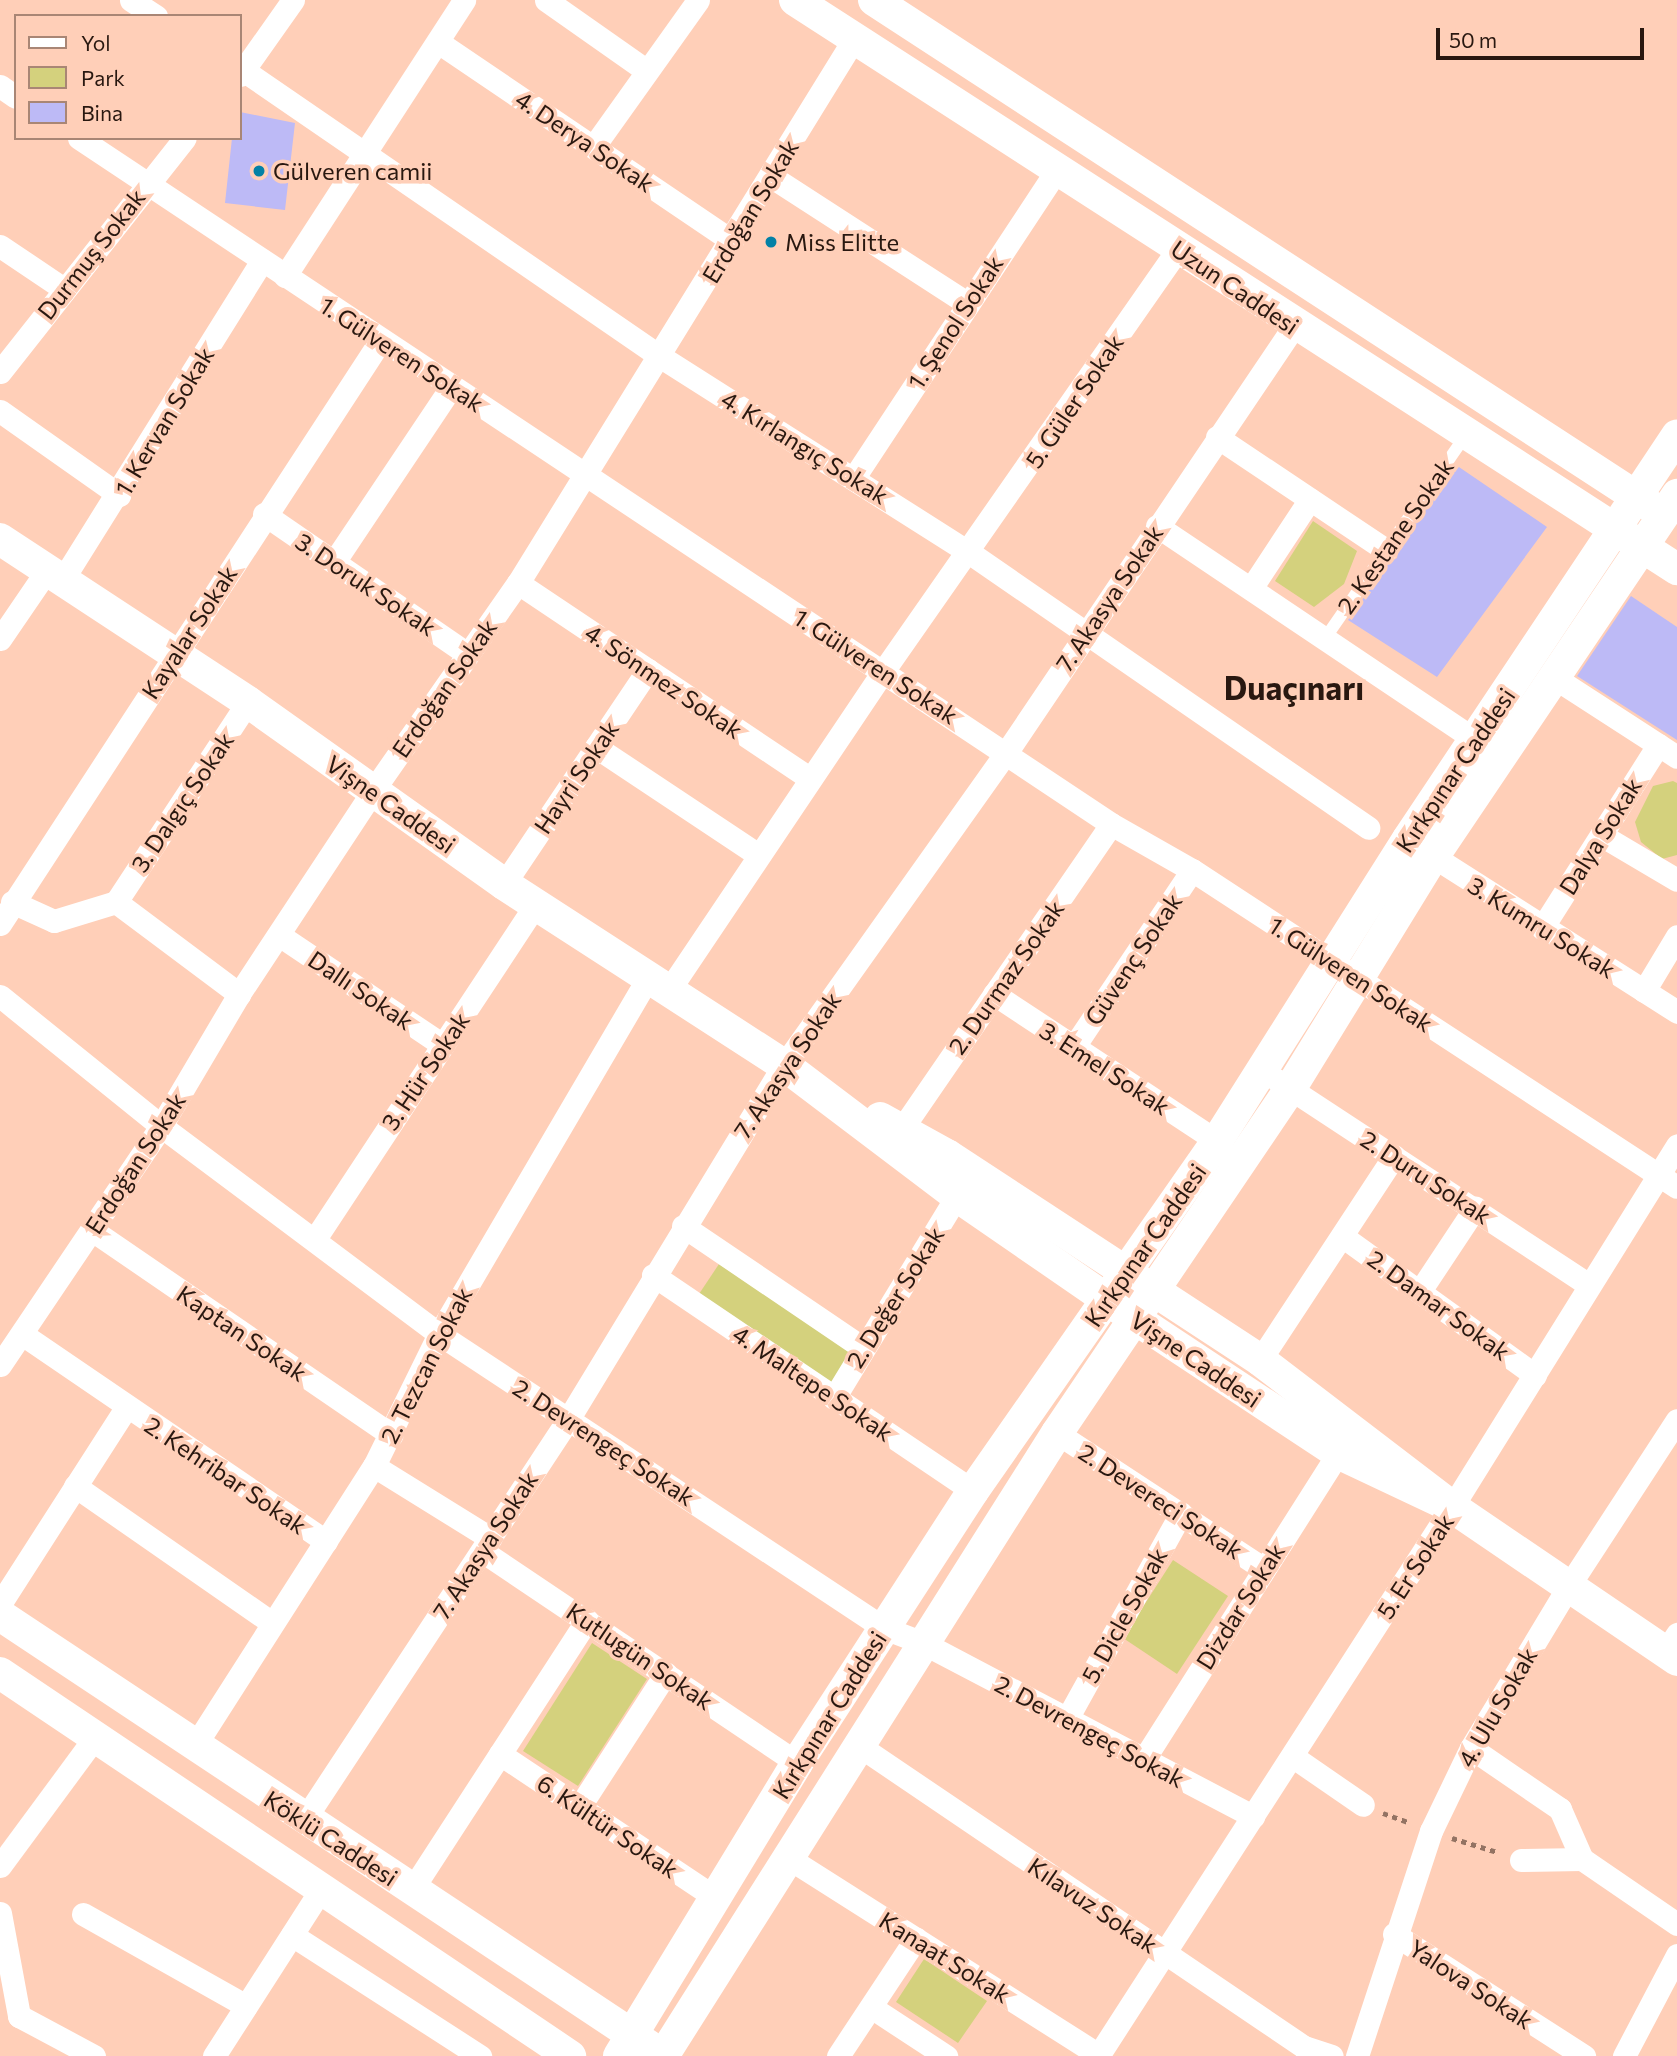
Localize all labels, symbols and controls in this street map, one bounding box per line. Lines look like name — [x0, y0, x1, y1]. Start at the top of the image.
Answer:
legend — [14, 14, 242, 140]
scale bar — [1439, 14, 1647, 58]
text: 50 m — [1449, 27, 1497, 52]
text: Yol — [81, 30, 111, 55]
text: Park — [81, 65, 125, 90]
street label: 4. Derya Sokak — [510, 84, 660, 198]
text: Bina — [81, 100, 123, 125]
street label: Erdoğan Sokak — [696, 134, 804, 288]
place label: Gülveren camii — [273, 157, 433, 185]
marker: Gülveren camii — [251, 163, 267, 179]
street label: Durmuş Sokak — [31, 183, 151, 325]
place label: Miss Elitte — [785, 228, 899, 256]
marker: Miss Elitte — [763, 234, 779, 250]
street label: Uzun Caddesi — [1166, 234, 1304, 340]
street label: 1. Şenol Sokak — [901, 250, 1009, 394]
street label: 1. Gülveren Sokak — [315, 290, 489, 418]
street label: 5. Güler Sokak — [1019, 329, 1129, 473]
street label: 1. Kervan Sokak — [108, 342, 220, 500]
street label: 4. Kırlangıç Sokak — [716, 384, 894, 510]
street label: 2. Kestane Sokak — [1331, 453, 1459, 619]
street label: 7. Akasya Sokak — [1049, 519, 1169, 677]
street label: 3. Doruk Sokak — [290, 526, 442, 642]
street label: Kayalar Sokak — [135, 560, 243, 704]
street label: 1. Gülveren Sokak — [789, 602, 963, 730]
street label: Erdoğan Sokak — [386, 613, 502, 763]
street label: 4. Sönmez Sokak — [580, 618, 748, 744]
district label: Duaçınarı — [1224, 668, 1364, 706]
street label: Kırkpınar Caddesi — [1389, 682, 1521, 858]
street label: Hayri Sokak — [528, 715, 624, 839]
street label: 3. Dalgıç Sokak — [125, 727, 239, 877]
street label: Vişne Caddesi — [321, 749, 461, 859]
street label: Dalya Sokak — [1553, 772, 1647, 900]
street label: 3. Kumru Sokak — [1463, 870, 1621, 984]
street label: Güvenç Sokak — [1078, 888, 1188, 1030]
street label: 2. Durmaz Sokak — [942, 895, 1070, 1059]
street label: 1. Gülveren Sokak — [1264, 910, 1438, 1038]
street label: Dallı Sokak — [303, 944, 419, 1036]
street label: 7. Akasya Sokak — [727, 986, 847, 1144]
street label: 3. Hür Sokak — [375, 1007, 475, 1135]
street label: 3. Emel Sokak — [1035, 1015, 1175, 1121]
street label: Erdoğan Sokak — [79, 1087, 191, 1239]
street label: 2. Duru Sokak — [1356, 1124, 1496, 1230]
street label: Kırkpınar Caddesi — [1078, 1158, 1212, 1332]
street label: 2. Değer Sokak — [840, 1221, 950, 1373]
street label: 2. Damar Sokak — [1362, 1244, 1516, 1366]
street label: Kaptan Sokak — [172, 1279, 312, 1387]
street label: 2. Tezcan Sokak — [374, 1282, 478, 1448]
street label: Vişne Caddesi — [1125, 1305, 1267, 1413]
street label: 4. Maltepe Sokak — [728, 1319, 898, 1447]
street label: 2. Devrengeç Sokak — [508, 1373, 700, 1511]
street label: 2. Kehribar Sokak — [140, 1410, 312, 1540]
street label: 2. Devereci Sokak — [1074, 1437, 1248, 1565]
street label: 7. Akasya Sokak — [427, 1466, 543, 1624]
street label: 5. Er Sokak — [1371, 1508, 1459, 1624]
street label: Dizdar Sokak — [1190, 1538, 1290, 1674]
street label: 5. Dicle Sokak — [1075, 1543, 1173, 1687]
street label: Kutlugün Sokak — [561, 1596, 719, 1716]
street label: Kırkpınar Caddesi — [766, 1626, 892, 1804]
street label: 4. Ulu Sokak — [1451, 1642, 1543, 1772]
street label: 2. Devrengeç Sokak — [990, 1669, 1190, 1793]
street label: 6. Kültür Sokak — [532, 1768, 684, 1884]
street label: Köklü Caddesi — [259, 1784, 403, 1892]
street label: Kılavuz Sokak — [1023, 1851, 1163, 1959]
street label: Kanaat Sokak — [874, 1905, 1016, 2009]
street label: Yalova Sokak — [1404, 1933, 1538, 2035]

